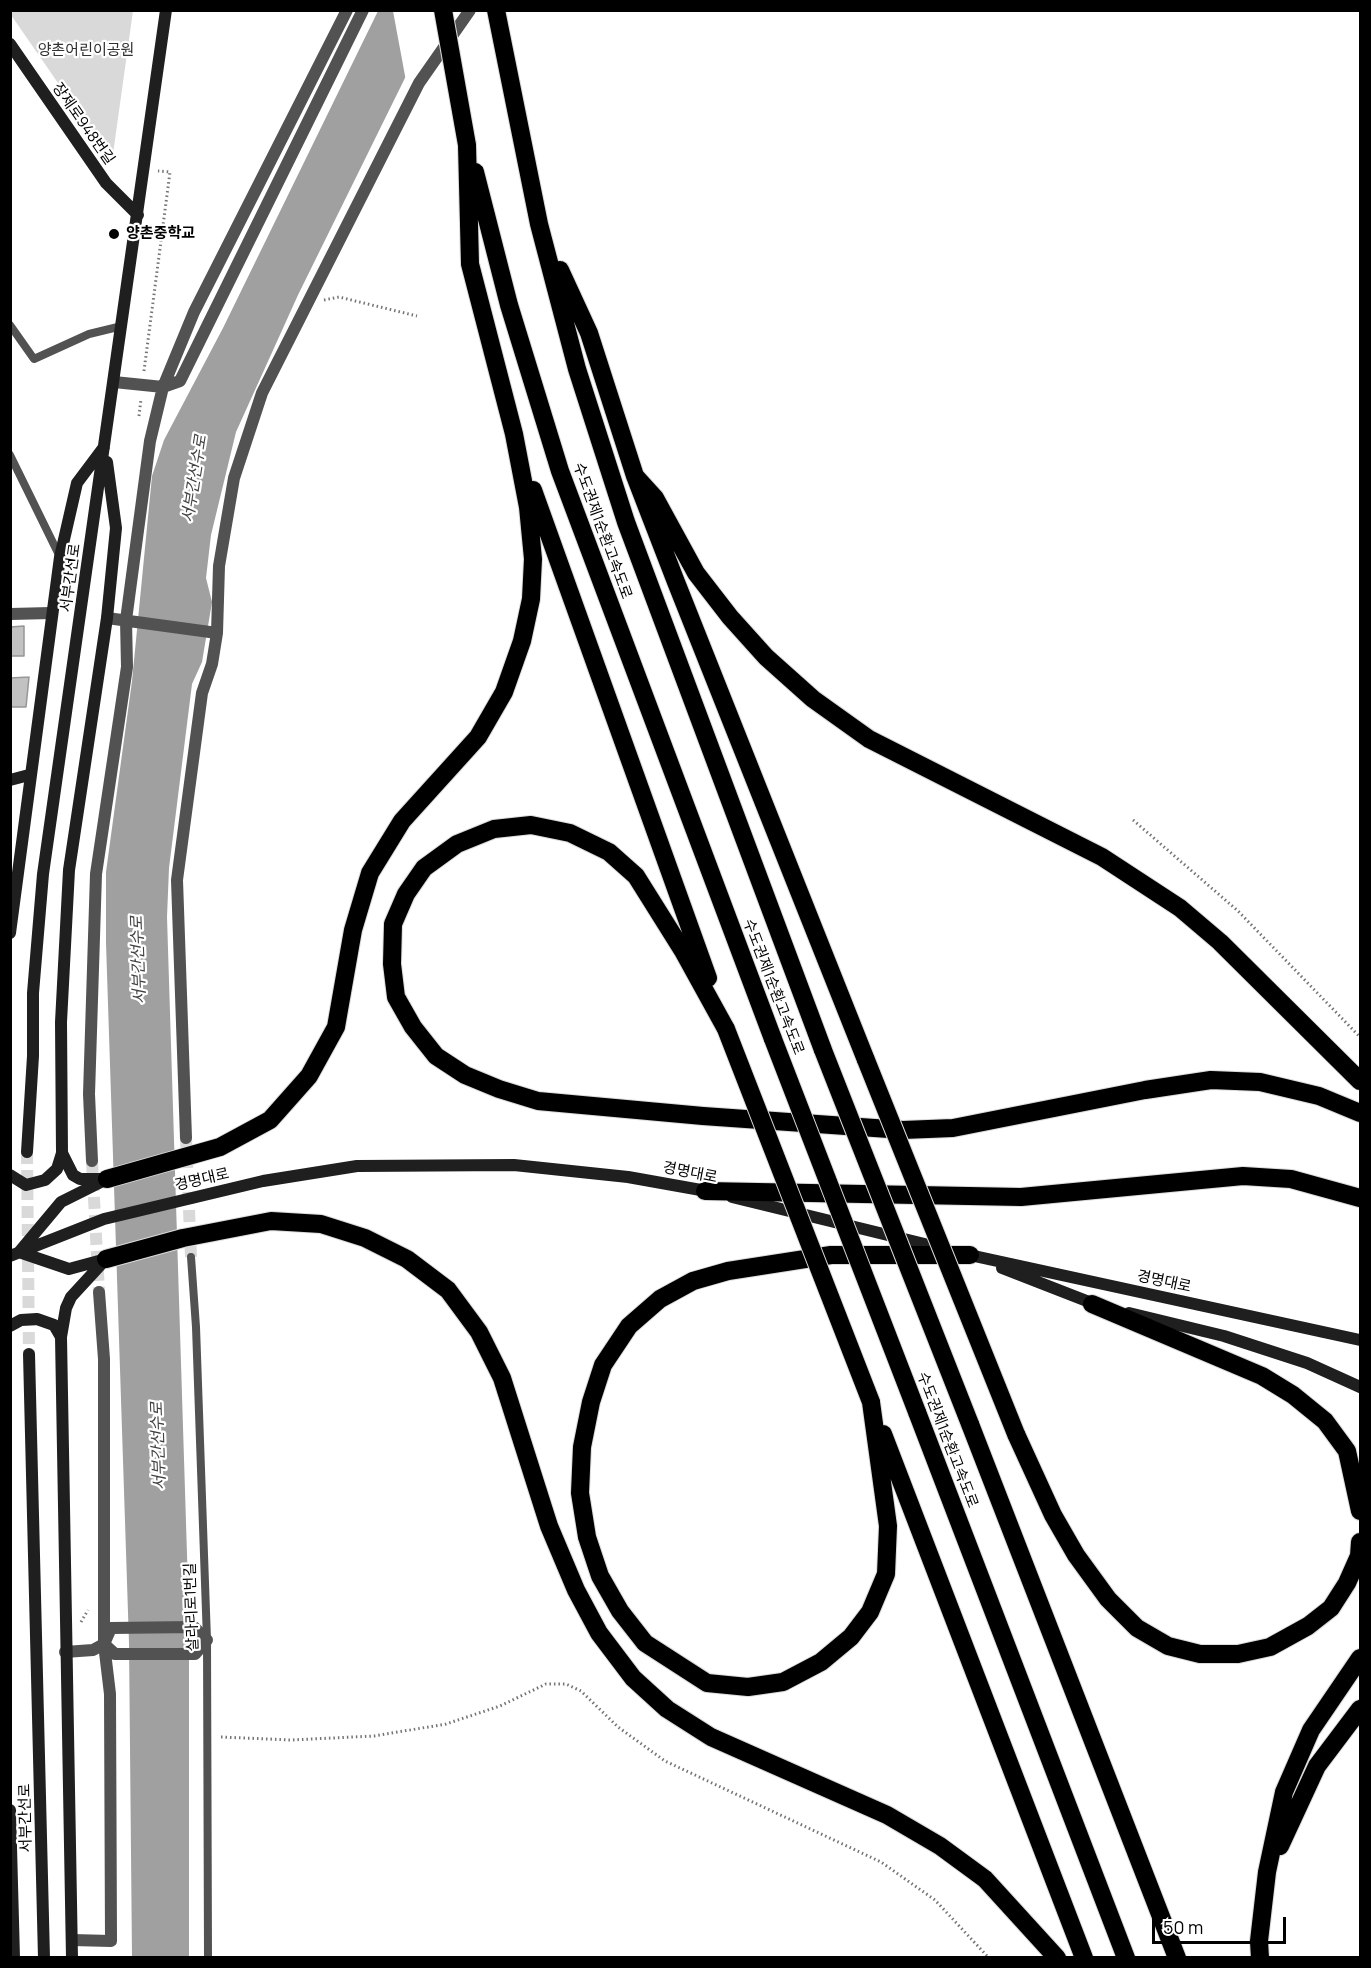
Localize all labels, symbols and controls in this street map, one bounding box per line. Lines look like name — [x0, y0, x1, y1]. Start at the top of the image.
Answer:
park label: 양촌어린이공원 — [38, 42, 134, 60]
street label: 장제로948번길 — [48, 80, 118, 168]
place label: 양촌중학교 — [126, 225, 195, 243]
marker: 양촌중학교 — [107, 227, 121, 241]
water label: 서부간선수로 — [179, 434, 211, 524]
street label: 수도권제1순환고속도로 — [569, 460, 635, 602]
street label: 서부간선로 — [57, 543, 85, 613]
water label: 서부간선수로 — [128, 916, 150, 1004]
street label: 수도권제1순환고속도로 — [739, 917, 807, 1057]
street label: 경명대로 — [661, 1159, 719, 1187]
street label: 경명대로 — [173, 1165, 231, 1195]
street label: 경명대로 — [1135, 1267, 1193, 1297]
street label: 수도권제1순환고속도로 — [913, 1370, 981, 1510]
water label: 서부간선수로 — [148, 1402, 170, 1490]
street label: 살라리로1번길 — [181, 1562, 203, 1652]
street label: 서부간선로 — [16, 1783, 36, 1853]
scale bar — [1155, 1905, 1288, 1943]
text: 50 m — [1163, 1915, 1203, 1939]

